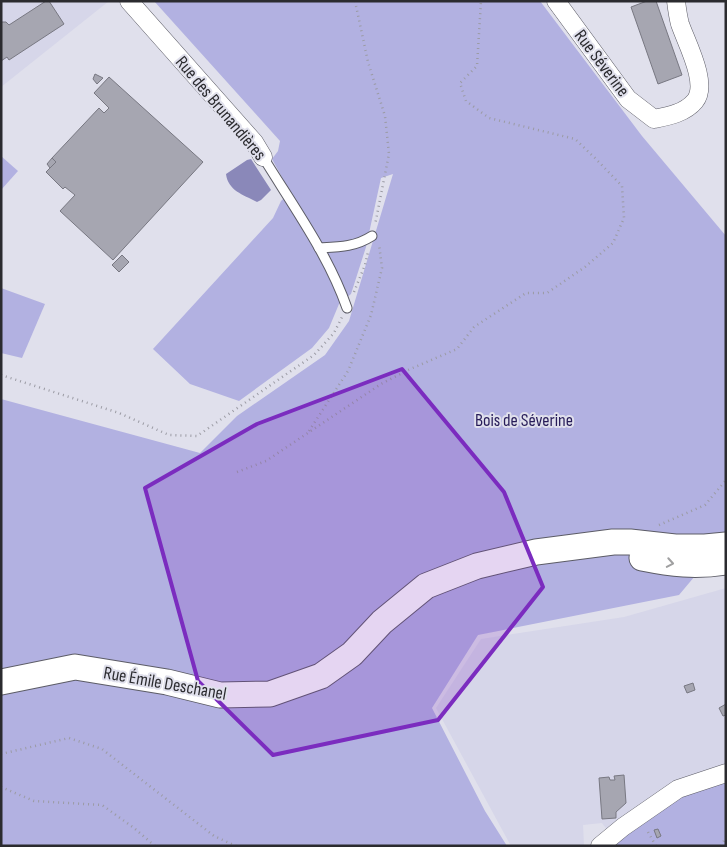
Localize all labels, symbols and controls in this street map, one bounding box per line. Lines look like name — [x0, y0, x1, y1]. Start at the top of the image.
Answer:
street label: Rue Séverine — [570, 26, 634, 101]
street label: Rue des Brunandières — [171, 52, 270, 165]
park label: Bois de Séverine — [475, 410, 573, 431]
one-way arrow — [666, 558, 675, 568]
street label: Rue Émile Deschanel — [102, 662, 228, 705]

